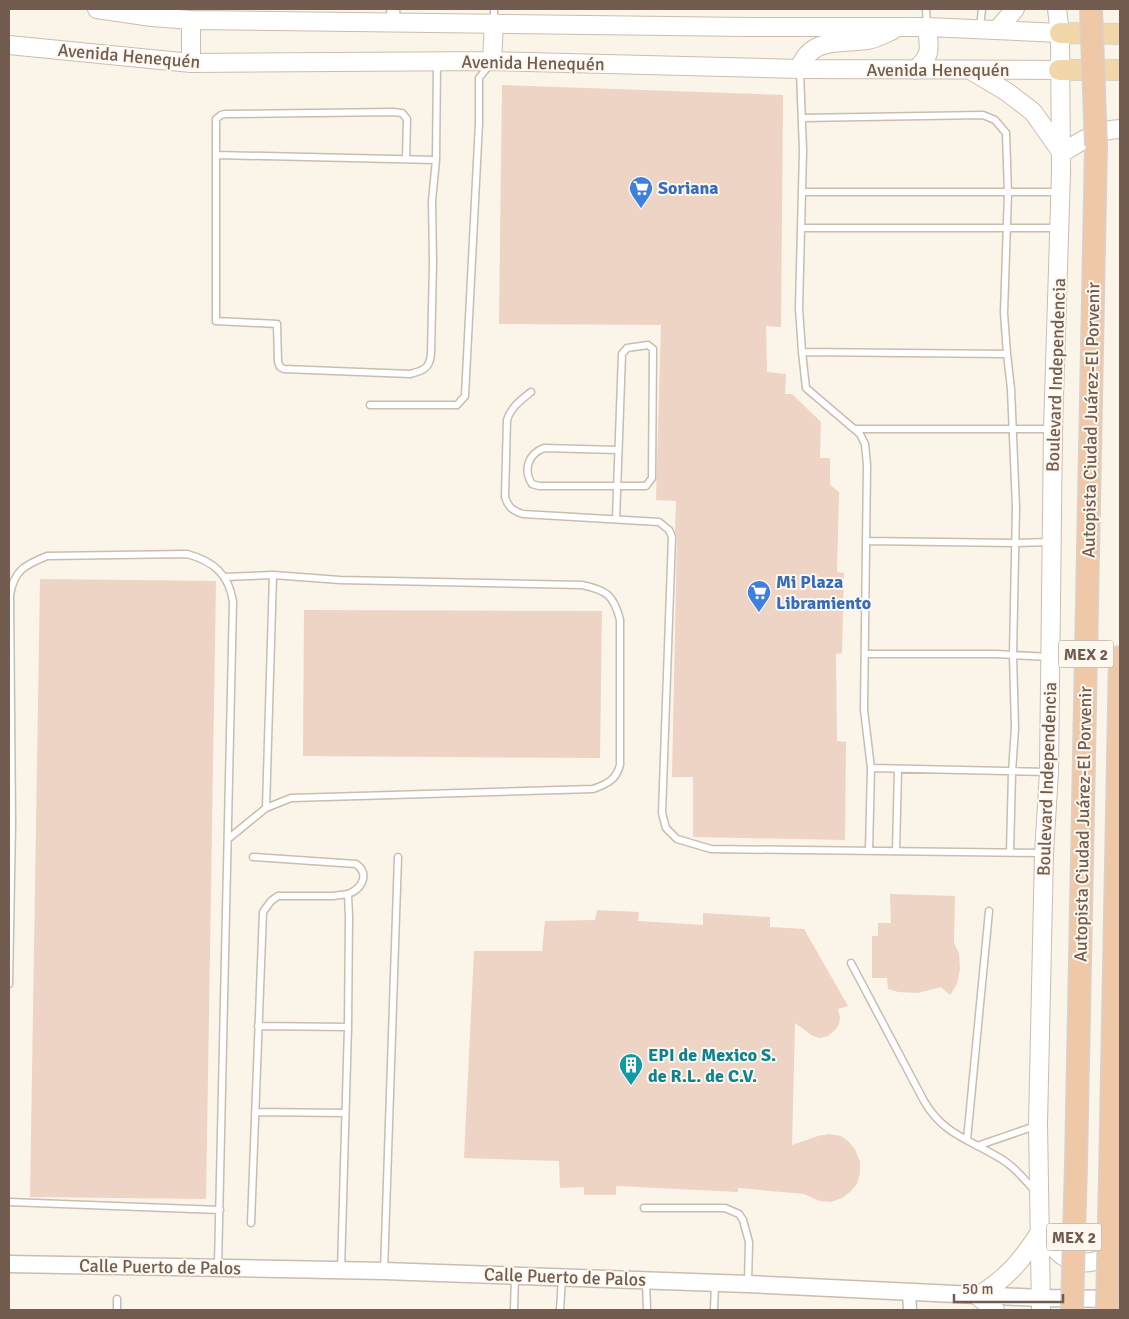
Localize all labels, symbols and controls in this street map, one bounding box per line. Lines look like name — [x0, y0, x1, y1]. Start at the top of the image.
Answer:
street label: Avenida Henequén — [57, 39, 201, 73]
street label: Avenida Henequén — [461, 51, 605, 75]
street label: Avenida Henequén — [866, 59, 1010, 81]
supermarket icon: Soriana — [628, 175, 654, 209]
place label: Soriana — [658, 177, 719, 199]
street label: Boulevard Independencia — [1042, 278, 1070, 472]
street label: Autopista Ciudad Juárez-El Porvenir — [1078, 282, 1104, 558]
place label: Mi Plaza Libramiento — [776, 571, 871, 614]
supermarket icon: Mi Plaza Libramiento — [746, 579, 772, 613]
road number: MEX 2 — [1058, 641, 1114, 668]
street label: Boulevard Independencia — [1033, 682, 1061, 876]
street label: Autopista Ciudad Juárez-El Porvenir — [1070, 686, 1096, 962]
place label: EPI de Mexico S. de R.L. de C.V. — [648, 1044, 776, 1087]
building icon: EPI de Mexico S. de R.L. de C.V. — [618, 1052, 644, 1086]
road number: MEX 2 — [1046, 1224, 1102, 1250]
street label: Calle Puerto de Palos — [79, 1255, 241, 1279]
street label: Calle Puerto de Palos — [484, 1263, 646, 1291]
scale bar — [954, 1272, 1063, 1304]
text: 50 m — [962, 1280, 993, 1298]

